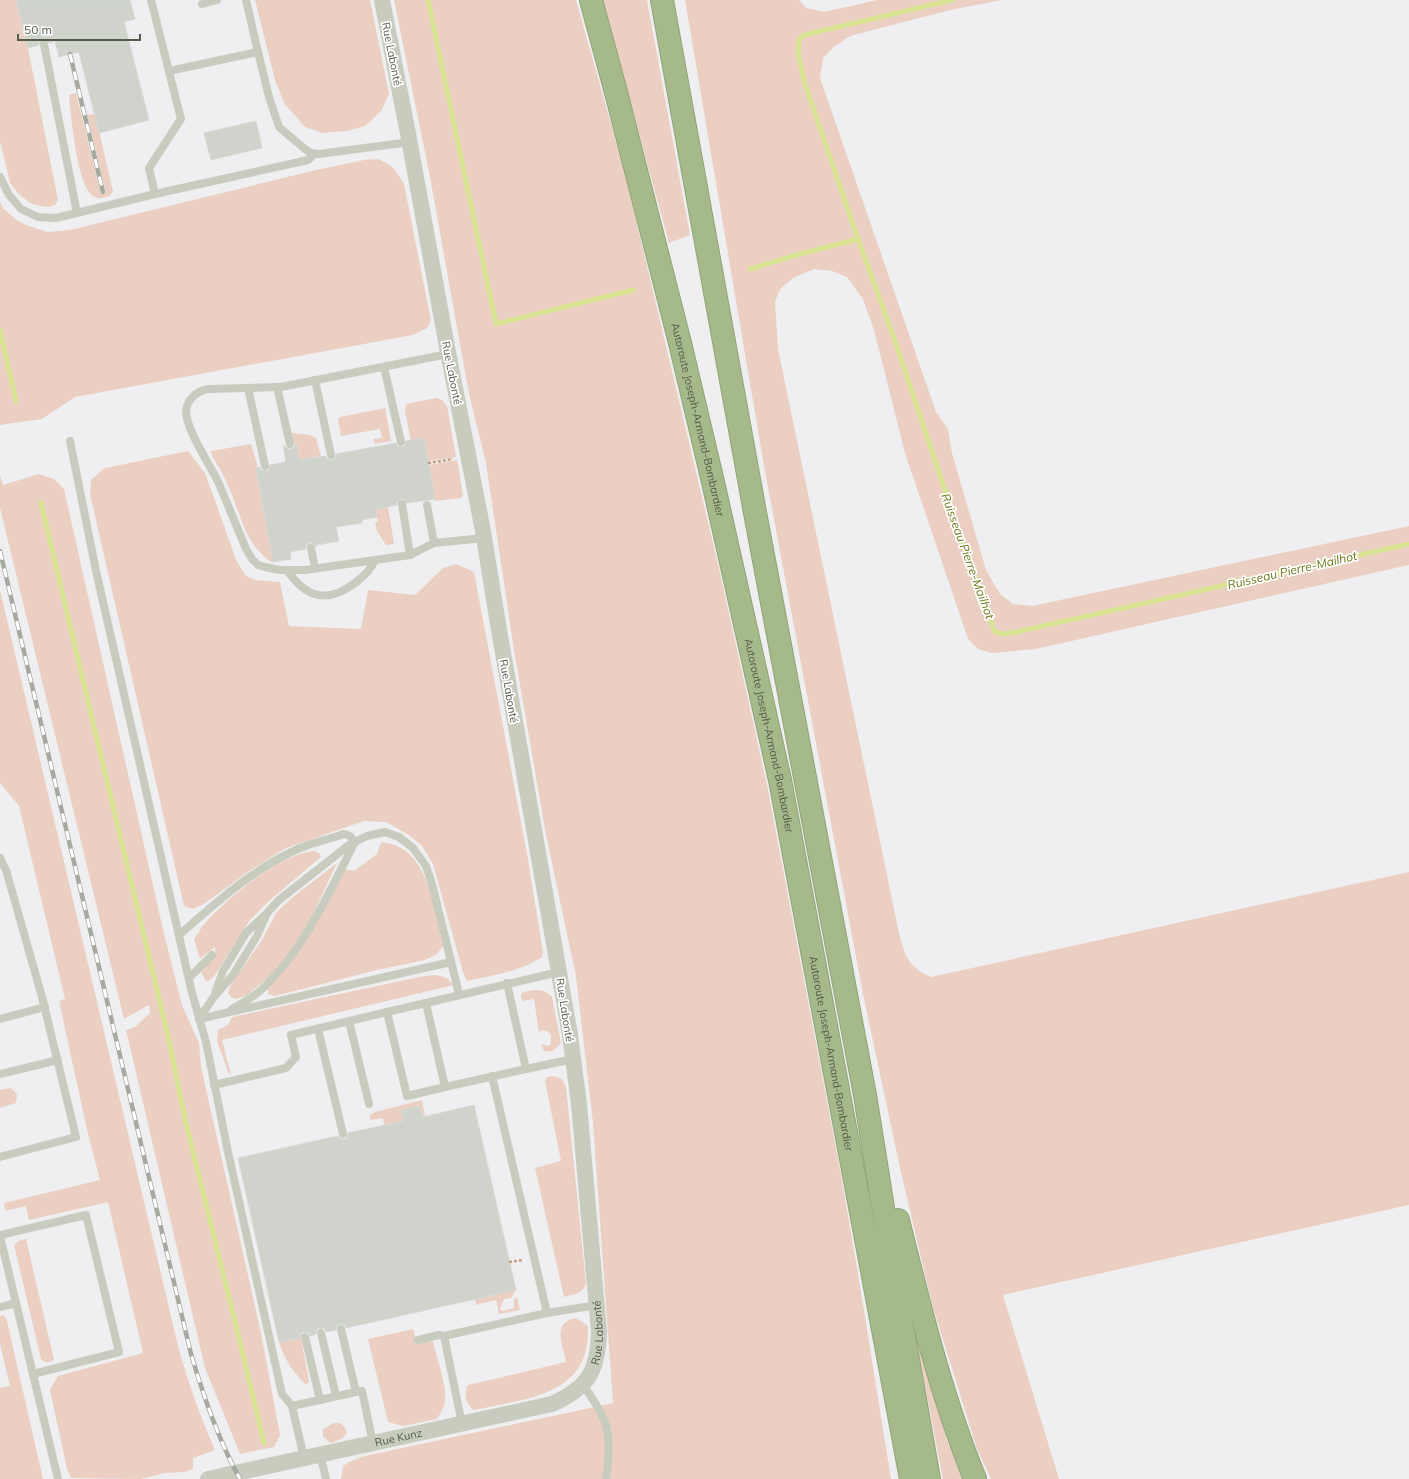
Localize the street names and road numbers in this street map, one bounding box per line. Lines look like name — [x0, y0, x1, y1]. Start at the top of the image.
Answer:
street label: Rue Labonté — [379, 21, 405, 87]
street label: Autoroute Joseph-Armand-Bombardier — [668, 321, 728, 518]
street label: Rue Labonté — [439, 340, 465, 406]
street label: Autoroute Joseph-Armand-Bombardier — [741, 637, 797, 834]
street label: Rue Labonté — [497, 658, 521, 724]
street label: Autoroute Joseph-Armand-Bombardier — [806, 955, 856, 1152]
street label: Rue Labonté — [553, 977, 577, 1043]
street label: Rue Labonté — [588, 1300, 606, 1367]
street label: Rue Kunz — [373, 1425, 424, 1449]

